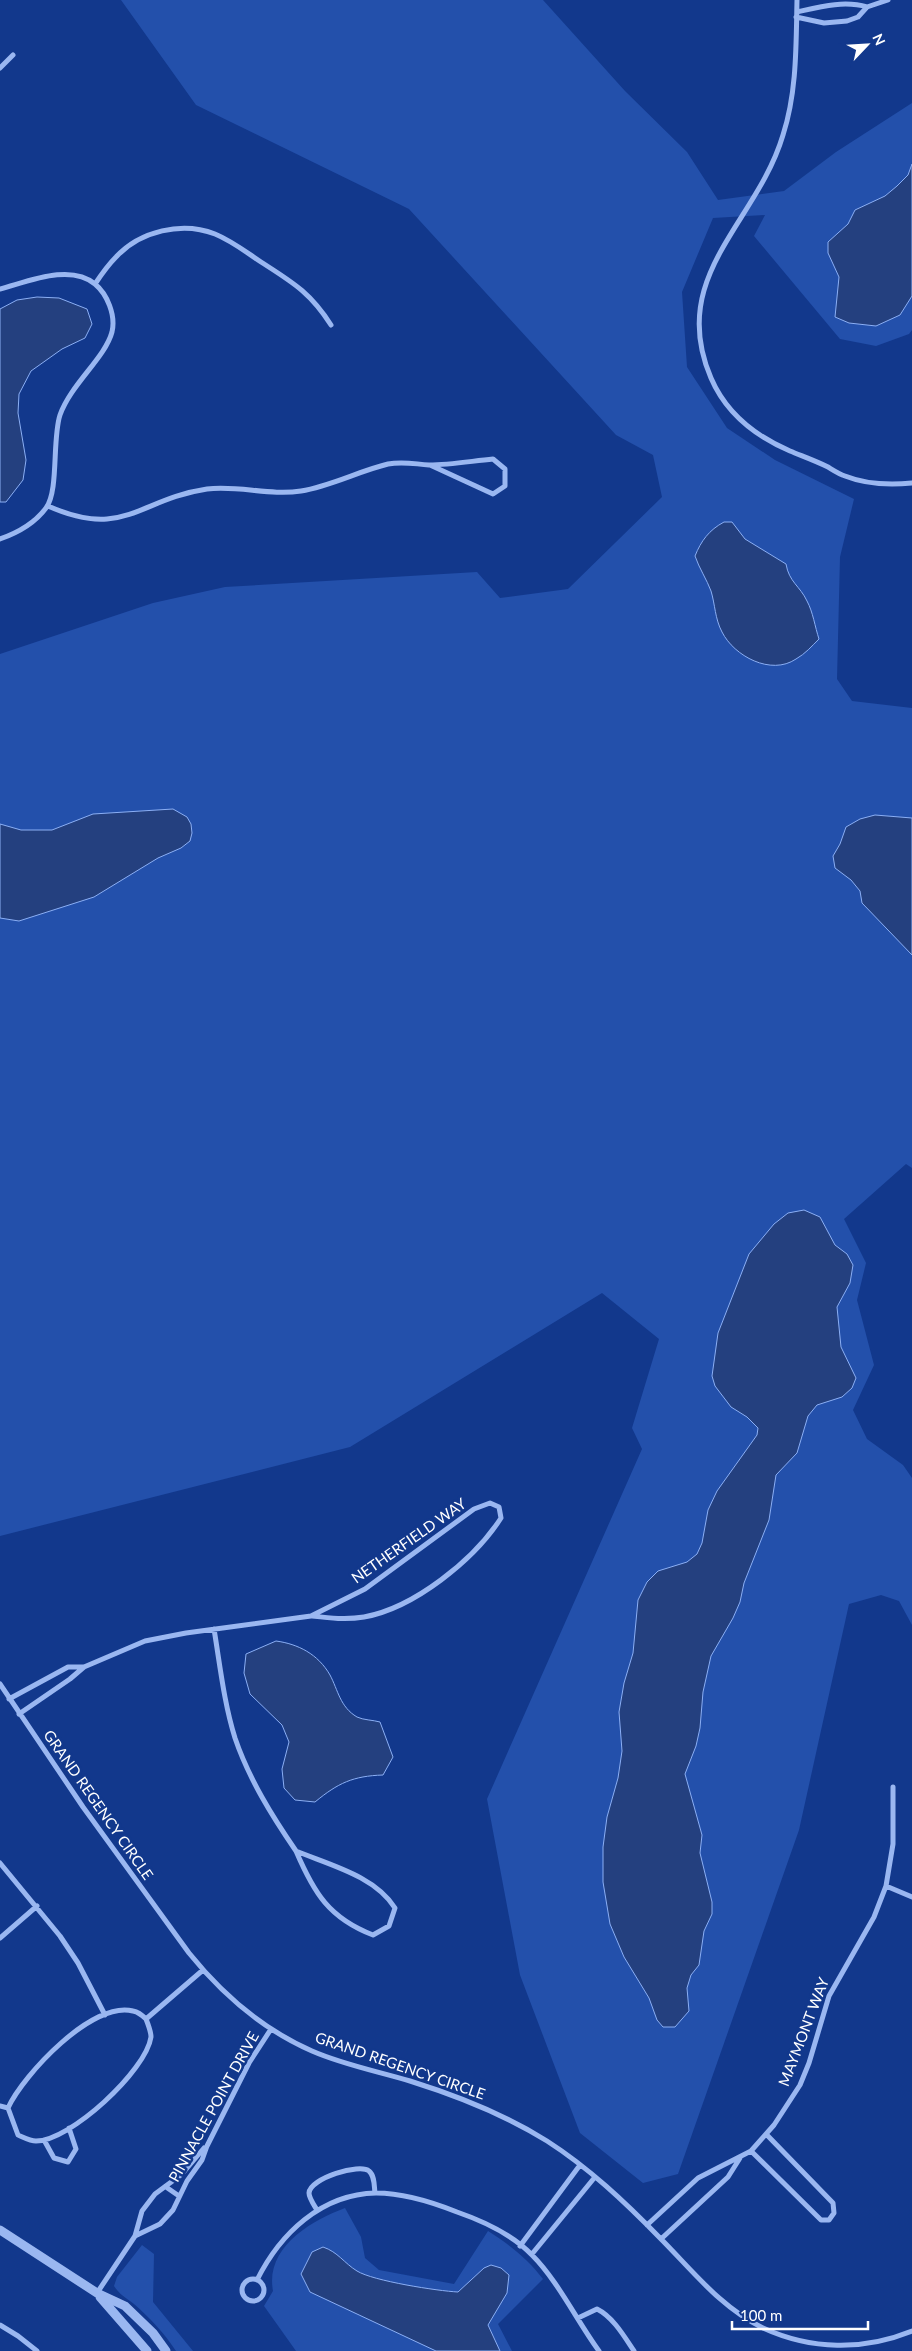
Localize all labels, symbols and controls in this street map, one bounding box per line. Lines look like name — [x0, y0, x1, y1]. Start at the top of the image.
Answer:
north arrow — [842, 20, 892, 70]
text: N — [869, 31, 889, 48]
street label: NETHERFIELD WAY — [348, 1493, 470, 1587]
street label: GRAND REGENCY CIRCLE — [40, 1726, 157, 1883]
street label: MAYMONT WAY — [774, 1974, 832, 2089]
street label: GRAND REGENCY CIRCLE — [313, 2027, 488, 2103]
street label: PINNACLE POINT DRIVE — [164, 2028, 262, 2185]
scale bar — [732, 2298, 868, 2330]
text: 100 m — [740, 2306, 782, 2324]

